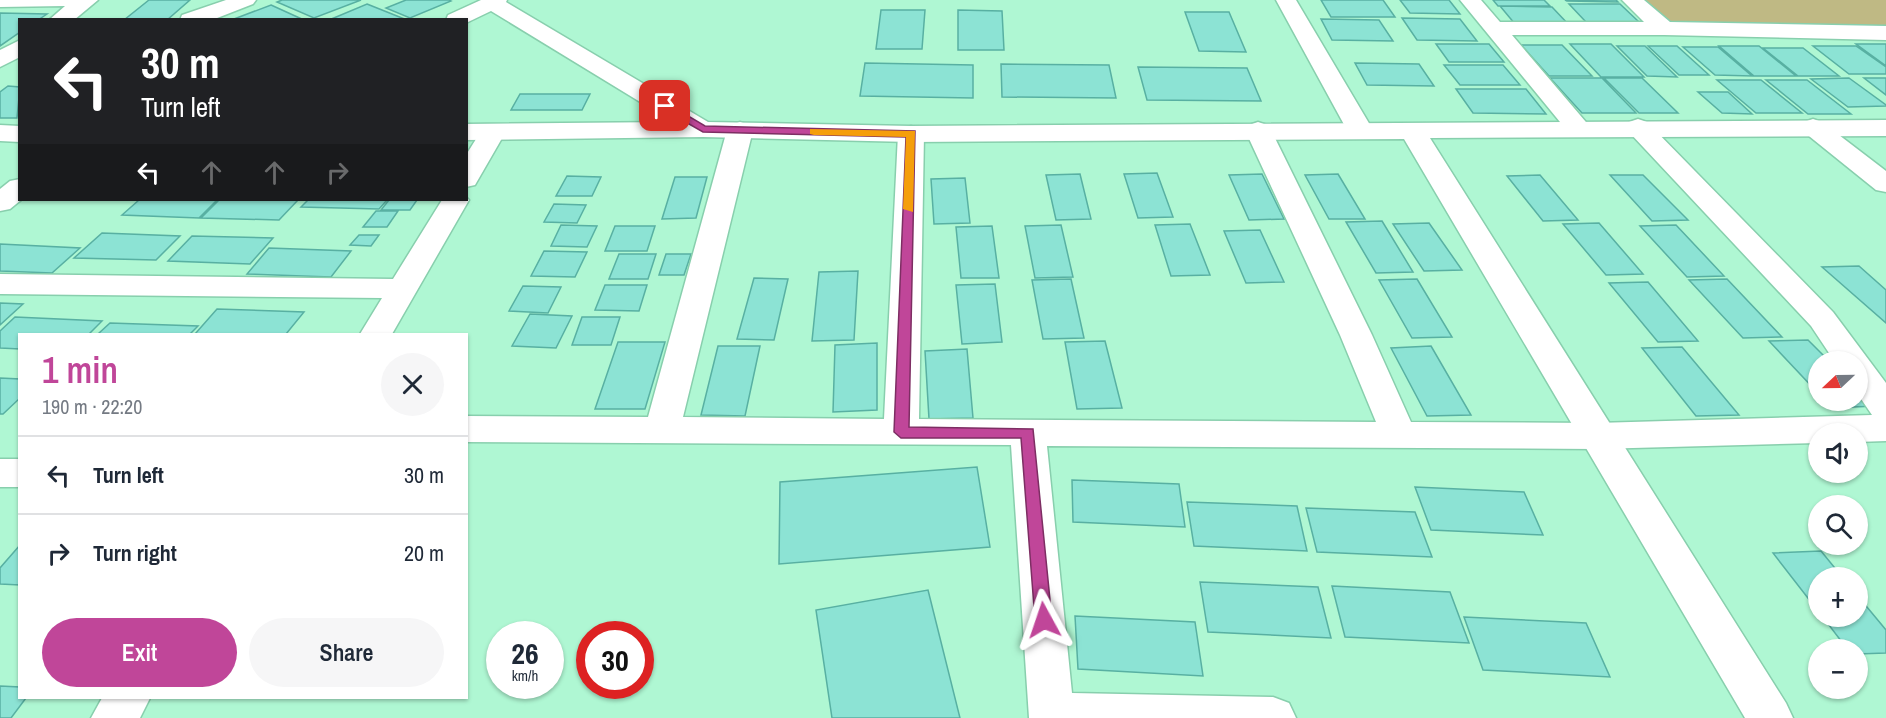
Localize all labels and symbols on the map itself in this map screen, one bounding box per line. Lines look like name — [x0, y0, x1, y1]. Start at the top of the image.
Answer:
pin — [639, 80, 690, 131]
north arrow — [1808, 351, 1868, 411]
position arrow — [1012, 588, 1076, 652]
speed limit sign: 30 — [576, 621, 654, 699]

